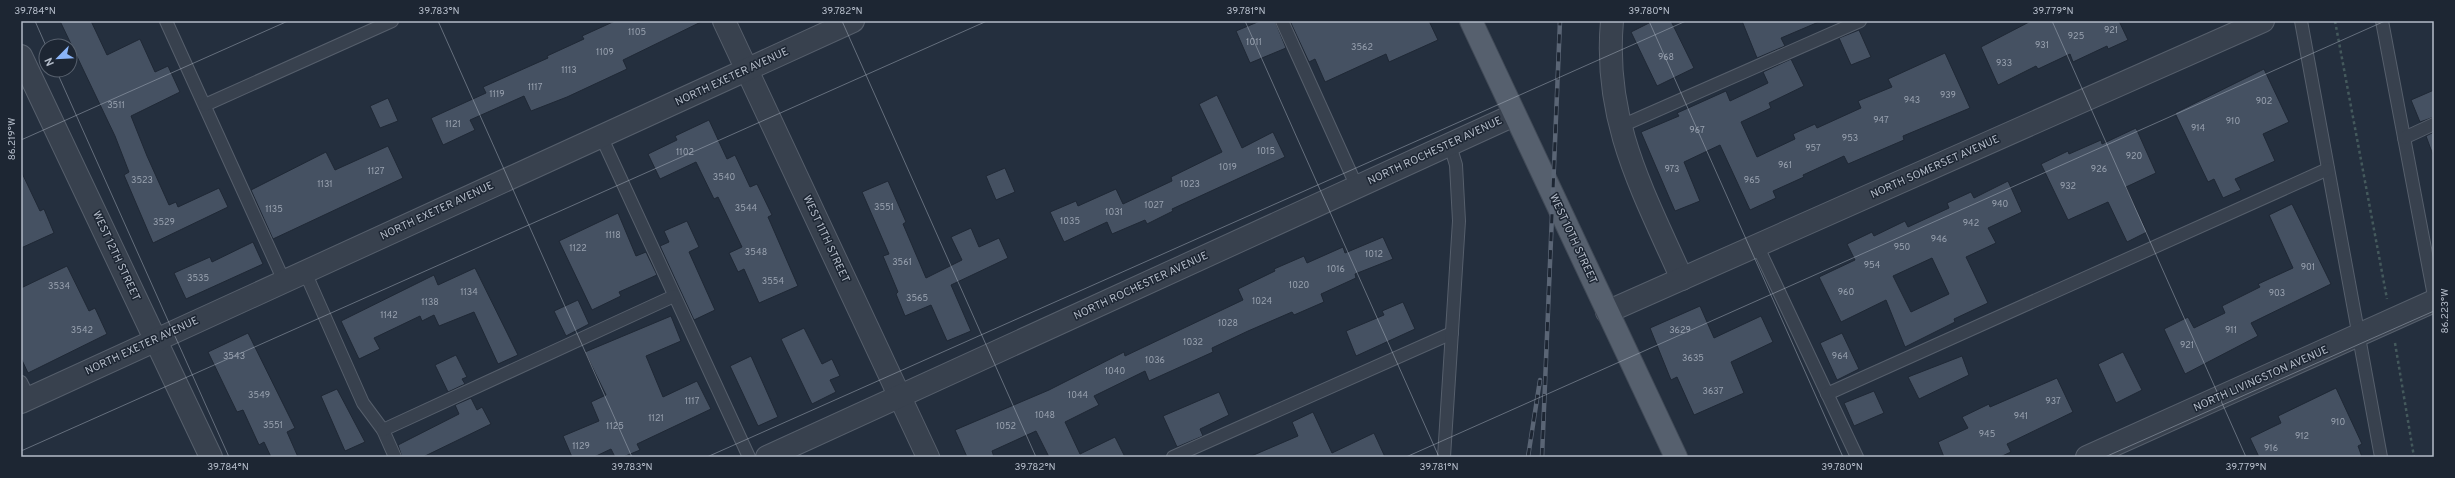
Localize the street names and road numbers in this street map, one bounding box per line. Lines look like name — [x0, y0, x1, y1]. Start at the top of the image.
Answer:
street label: NORTH EXETER AVENUE — [673, 45, 791, 109]
street label: NORTH ROCHESTER AVENUE — [1366, 114, 1504, 188]
street label: NORTH SOMERSET AVENUE — [1868, 132, 2002, 202]
street label: NORTH EXETER AVENUE — [378, 179, 496, 243]
street label: WEST 10TH STREET — [1546, 192, 1600, 286]
street label: WEST 11TH STREET — [800, 193, 852, 285]
street label: WEST 12TH STREET — [89, 209, 143, 303]
street label: NORTH ROCHESTER AVENUE — [1072, 249, 1210, 323]
street label: NORTH EXETER AVENUE — [83, 314, 201, 378]
street label: NORTH LIVINGSTON AVENUE — [2191, 343, 2331, 415]

